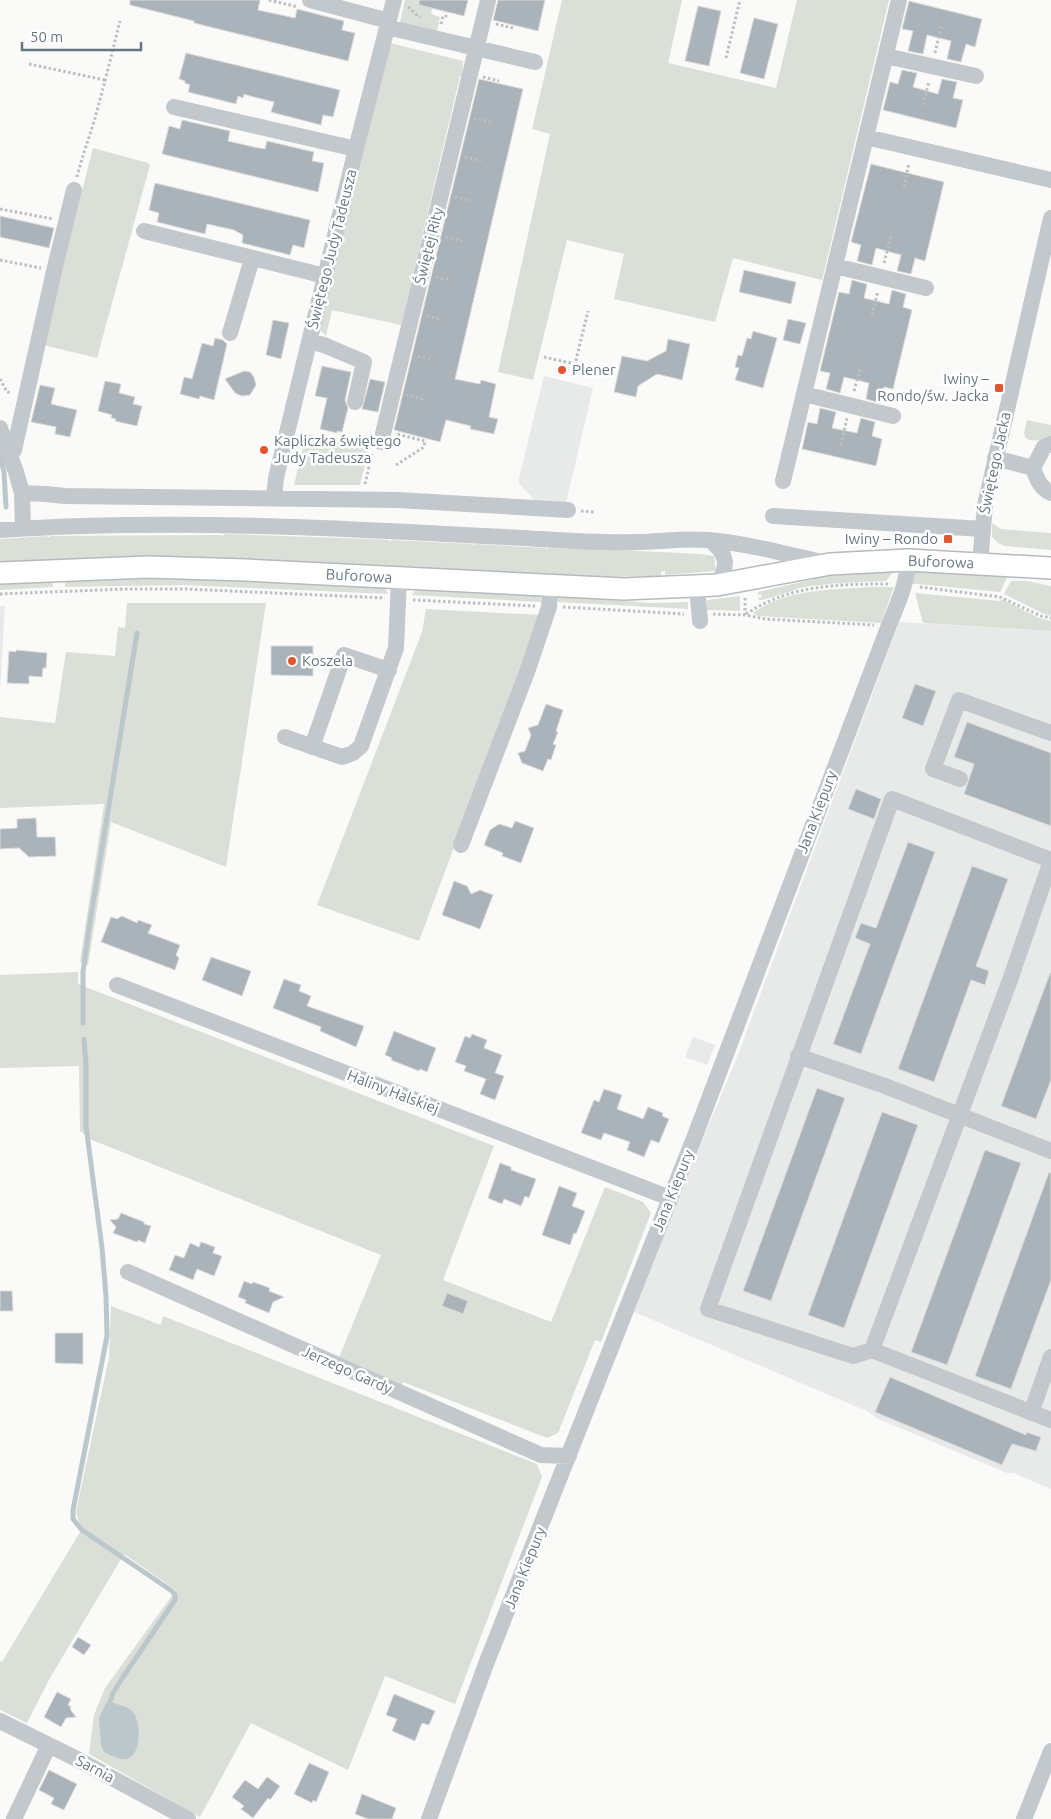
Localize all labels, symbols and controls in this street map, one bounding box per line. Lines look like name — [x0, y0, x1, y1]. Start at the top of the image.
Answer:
scale bar — [22, 20, 141, 52]
text: 50 m — [30, 28, 63, 45]
street label: Świętego Judy Tadeusza — [303, 167, 360, 330]
street label: Świętej Rity — [411, 206, 446, 286]
place label: Plener — [572, 361, 616, 378]
marker: Plener — [556, 364, 568, 376]
place label: Iwiny – Rondo/św. Jacka — [877, 370, 990, 404]
marker: Iwiny – Rondo/św. Jacka — [993, 382, 1005, 394]
street label: Świętego Jacka — [975, 410, 1014, 515]
place label: Kapliczka świętego Judy Tadeusza — [274, 432, 401, 466]
marker: Kapliczka świętego Judy Tadeusza — [258, 444, 270, 456]
place label: Iwiny – Rondo — [845, 530, 938, 547]
marker: Iwiny – Rondo — [942, 533, 954, 545]
street label: Buforowa — [908, 552, 974, 571]
street label: Buforowa — [325, 565, 393, 586]
place label: Koszela — [302, 652, 353, 669]
marker: Koszela — [286, 655, 298, 667]
street label: Jana Kiepury — [793, 768, 840, 855]
street label: Haliny Halskiej — [345, 1066, 441, 1117]
street label: Jana Kiepury — [648, 1147, 697, 1234]
street label: Jerzego Gardy — [300, 1342, 395, 1397]
street label: Jana Kiepury — [500, 1524, 549, 1611]
street label: Sarnia — [73, 1751, 117, 1786]

